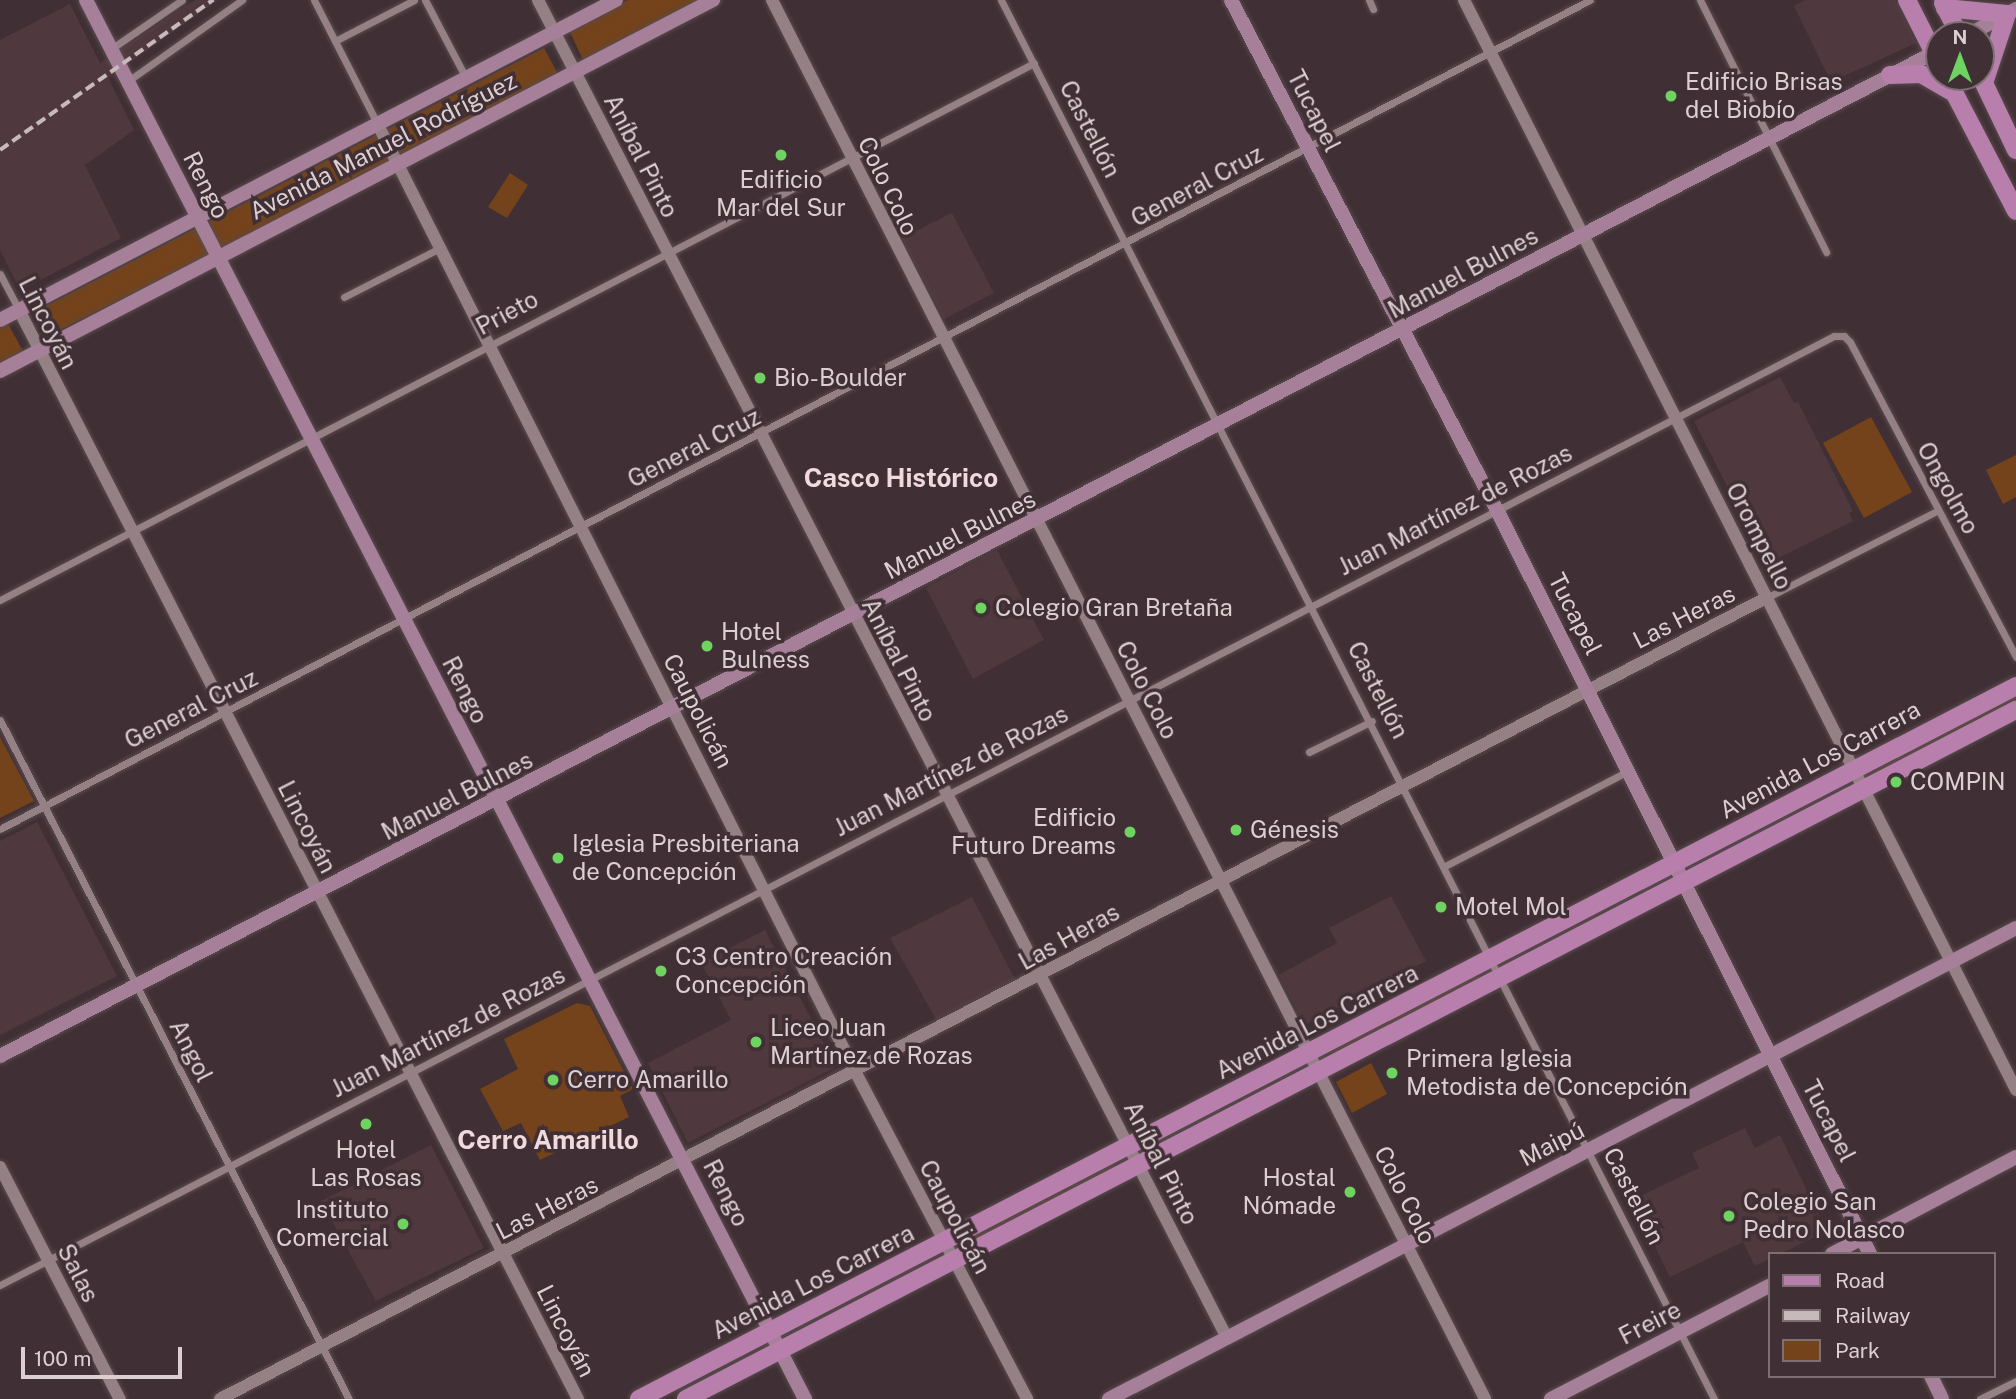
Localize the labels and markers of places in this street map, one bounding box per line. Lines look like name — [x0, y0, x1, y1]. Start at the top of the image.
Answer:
place label: Edificio Brisas del Biobío — [1685, 68, 1843, 124]
marker: Edificio Brisas del Biobío — [1663, 88, 1679, 104]
marker: Edificio Mar del Sur — [773, 147, 789, 163]
place label: Edificio Mar del Sur — [716, 166, 846, 222]
place label: Bio-Boulder — [774, 364, 907, 392]
marker: Bio-Boulder — [752, 370, 768, 386]
place label: Colegio Gran Bretaña — [995, 594, 1233, 622]
marker: Colegio Gran Bretaña — [973, 600, 989, 616]
place label: Hotel Bulness — [721, 618, 810, 674]
marker: Hotel Bulness — [699, 638, 715, 654]
place label: COMPIN — [1910, 768, 2006, 796]
marker: COMPIN — [1888, 774, 1904, 790]
place label: Edificio Futuro Dreams — [951, 804, 1116, 860]
place label: Génesis — [1250, 816, 1339, 844]
marker: Génesis — [1228, 822, 1244, 838]
marker: Edificio Futuro Dreams — [1122, 824, 1138, 840]
place label: Iglesia Presbiteriana de Concepción — [572, 830, 800, 886]
marker: Iglesia Presbiteriana de Concepción — [550, 850, 566, 866]
place label: Motel Mol — [1455, 893, 1567, 921]
marker: Motel Mol — [1433, 899, 1449, 915]
place label: C3 Centro Creación Concepción — [675, 943, 892, 999]
marker: C3 Centro Creación Concepción — [653, 963, 669, 979]
place label: Liceo Juan Martínez de Rozas — [770, 1014, 973, 1070]
marker: Liceo Juan Martínez de Rozas — [748, 1034, 764, 1050]
place label: Primera Iglesia Metodista de Concepción — [1406, 1045, 1688, 1101]
marker: Primera Iglesia Metodista de Concepción — [1384, 1065, 1400, 1081]
place label: Cerro Amarillo — [567, 1066, 729, 1094]
marker: Cerro Amarillo — [545, 1072, 561, 1088]
marker: Hotel Las Rosas — [358, 1116, 374, 1132]
place label: Hotel Las Rosas — [310, 1136, 422, 1192]
place label: Hostal Nómade — [1243, 1164, 1336, 1220]
marker: Hostal Nómade — [1342, 1184, 1358, 1200]
place label: Colegio San Pedro Nolasco — [1743, 1188, 1905, 1244]
place label: Instituto Comercial — [276, 1196, 389, 1252]
marker: Colegio San Pedro Nolasco — [1721, 1208, 1737, 1224]
marker: Instituto Comercial — [395, 1216, 411, 1232]

